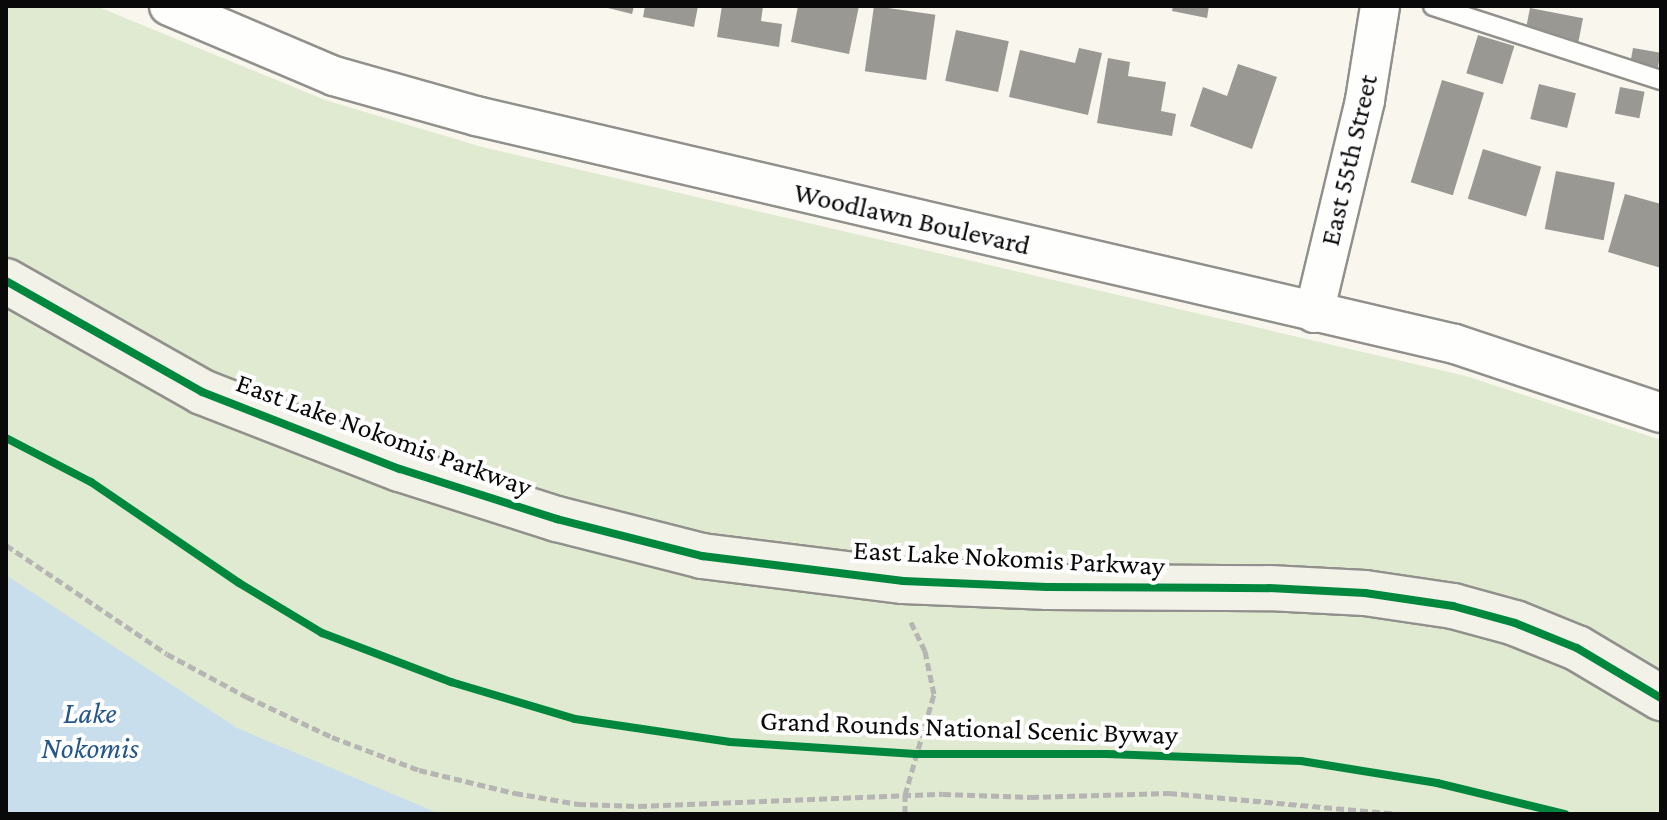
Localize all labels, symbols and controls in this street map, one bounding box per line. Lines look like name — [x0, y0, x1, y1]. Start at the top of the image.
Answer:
street label: East 55th Street — [1313, 71, 1385, 249]
street label: Woodlawn Boulevard — [791, 175, 1033, 263]
street label: East Lake Nokomis Parkway — [232, 366, 536, 504]
street label: East Lake Nokomis Parkway — [852, 533, 1166, 583]
water label: Lake Nokomis — [41, 695, 139, 766]
street label: Grand Rounds National Scenic Byway — [760, 704, 1178, 752]

